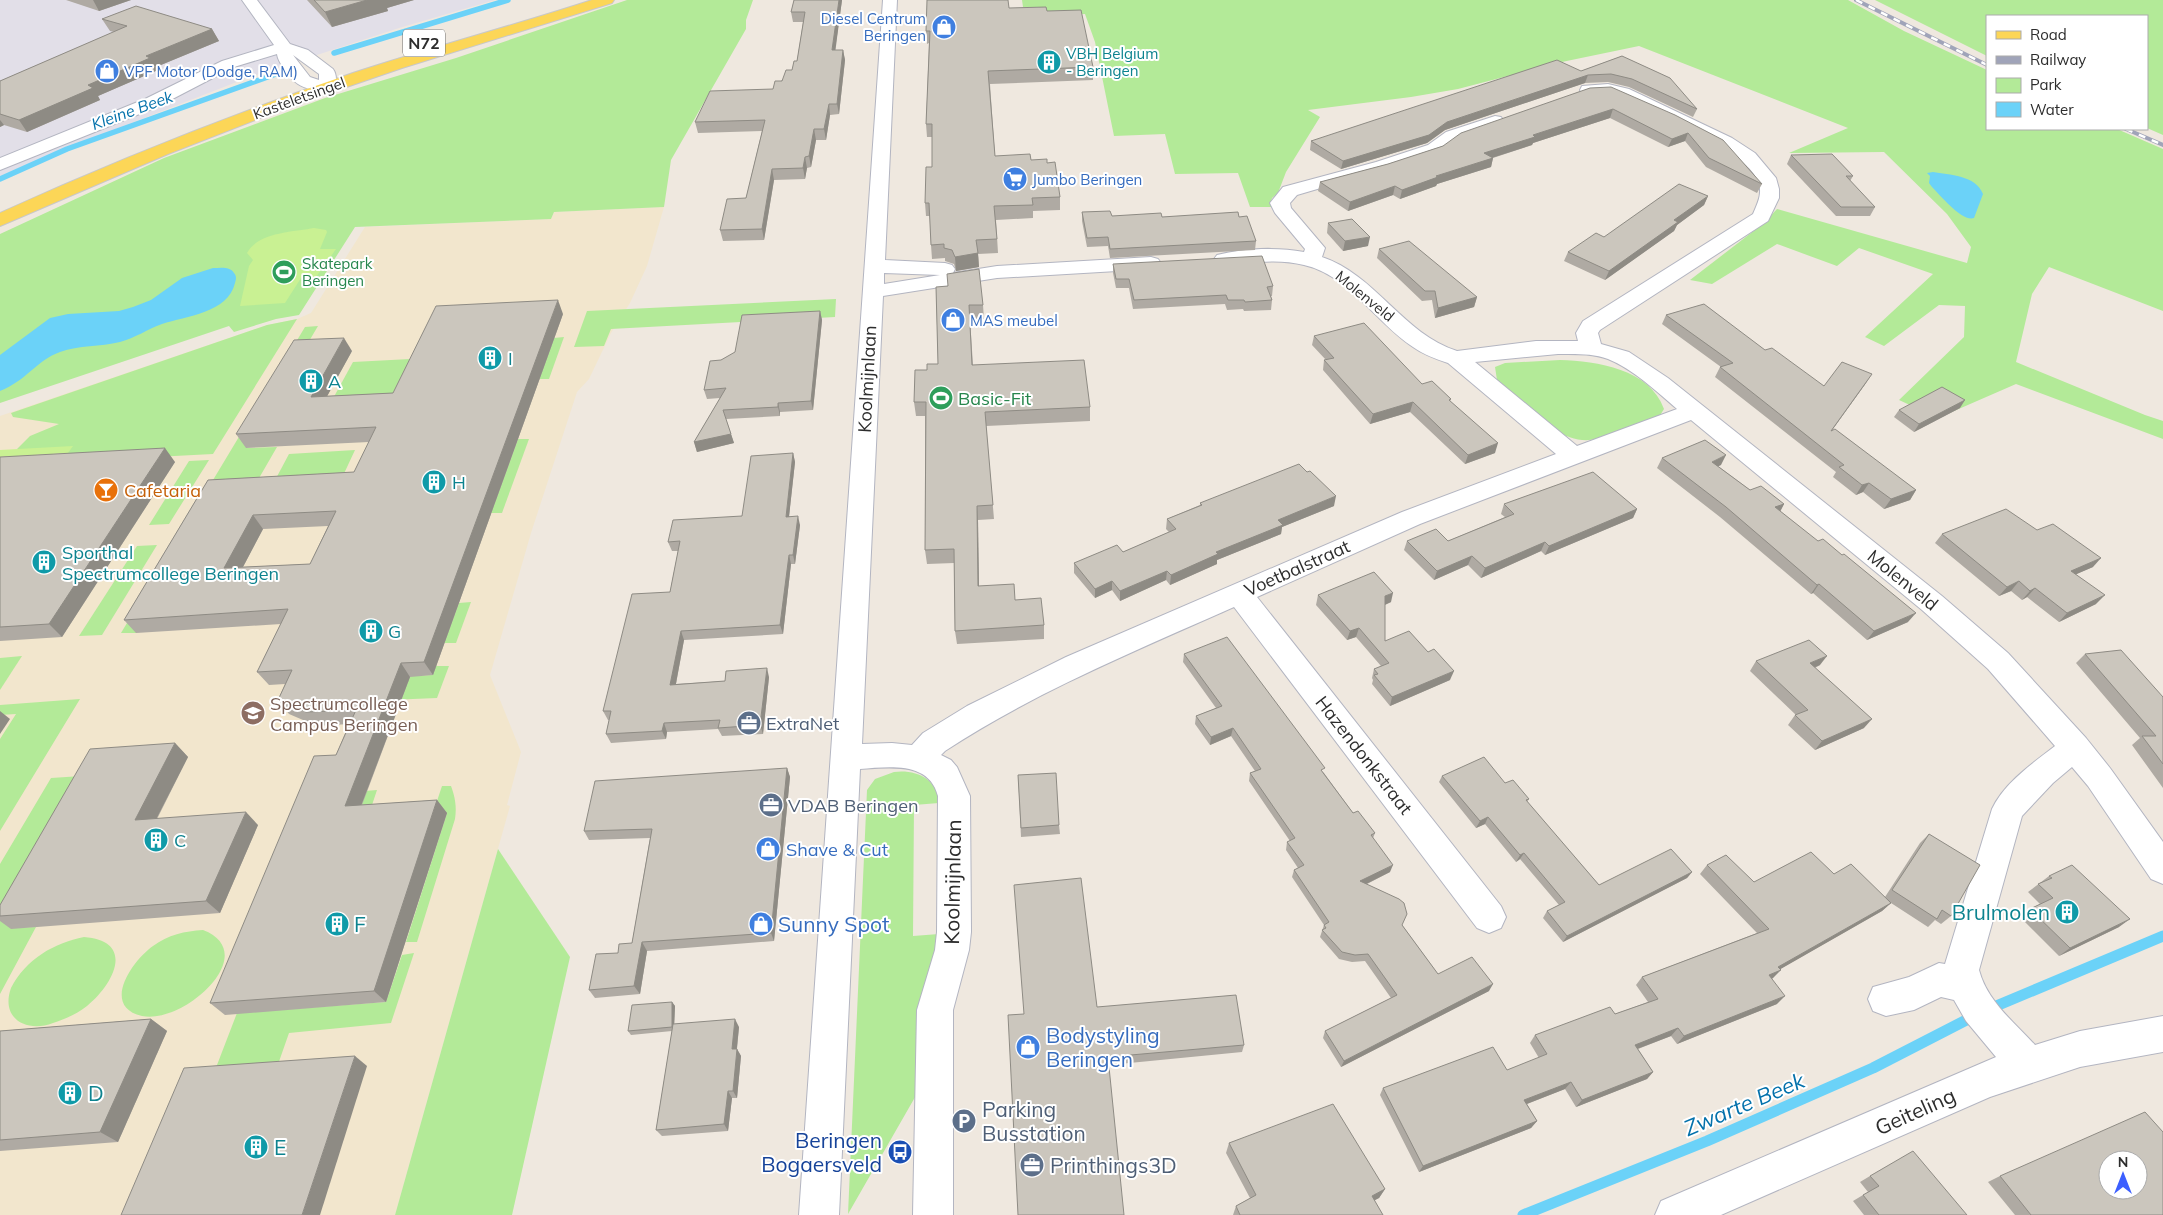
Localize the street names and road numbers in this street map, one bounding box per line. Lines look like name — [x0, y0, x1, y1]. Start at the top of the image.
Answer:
road number: N72 — [403, 29, 445, 56]
street label: Kasteletsingel — [250, 73, 348, 123]
street label: Molenveld — [1332, 266, 1398, 326]
street label: Koolmijnlaan — [853, 325, 881, 433]
street label: Voetbalstraat — [1241, 534, 1353, 602]
street label: Molenveld — [1863, 544, 1943, 616]
street label: Hazendonkstraat — [1311, 691, 1417, 819]
street label: Koolmijnlaan — [938, 819, 966, 945]
street label: Geiteling — [1871, 1082, 1959, 1140]

